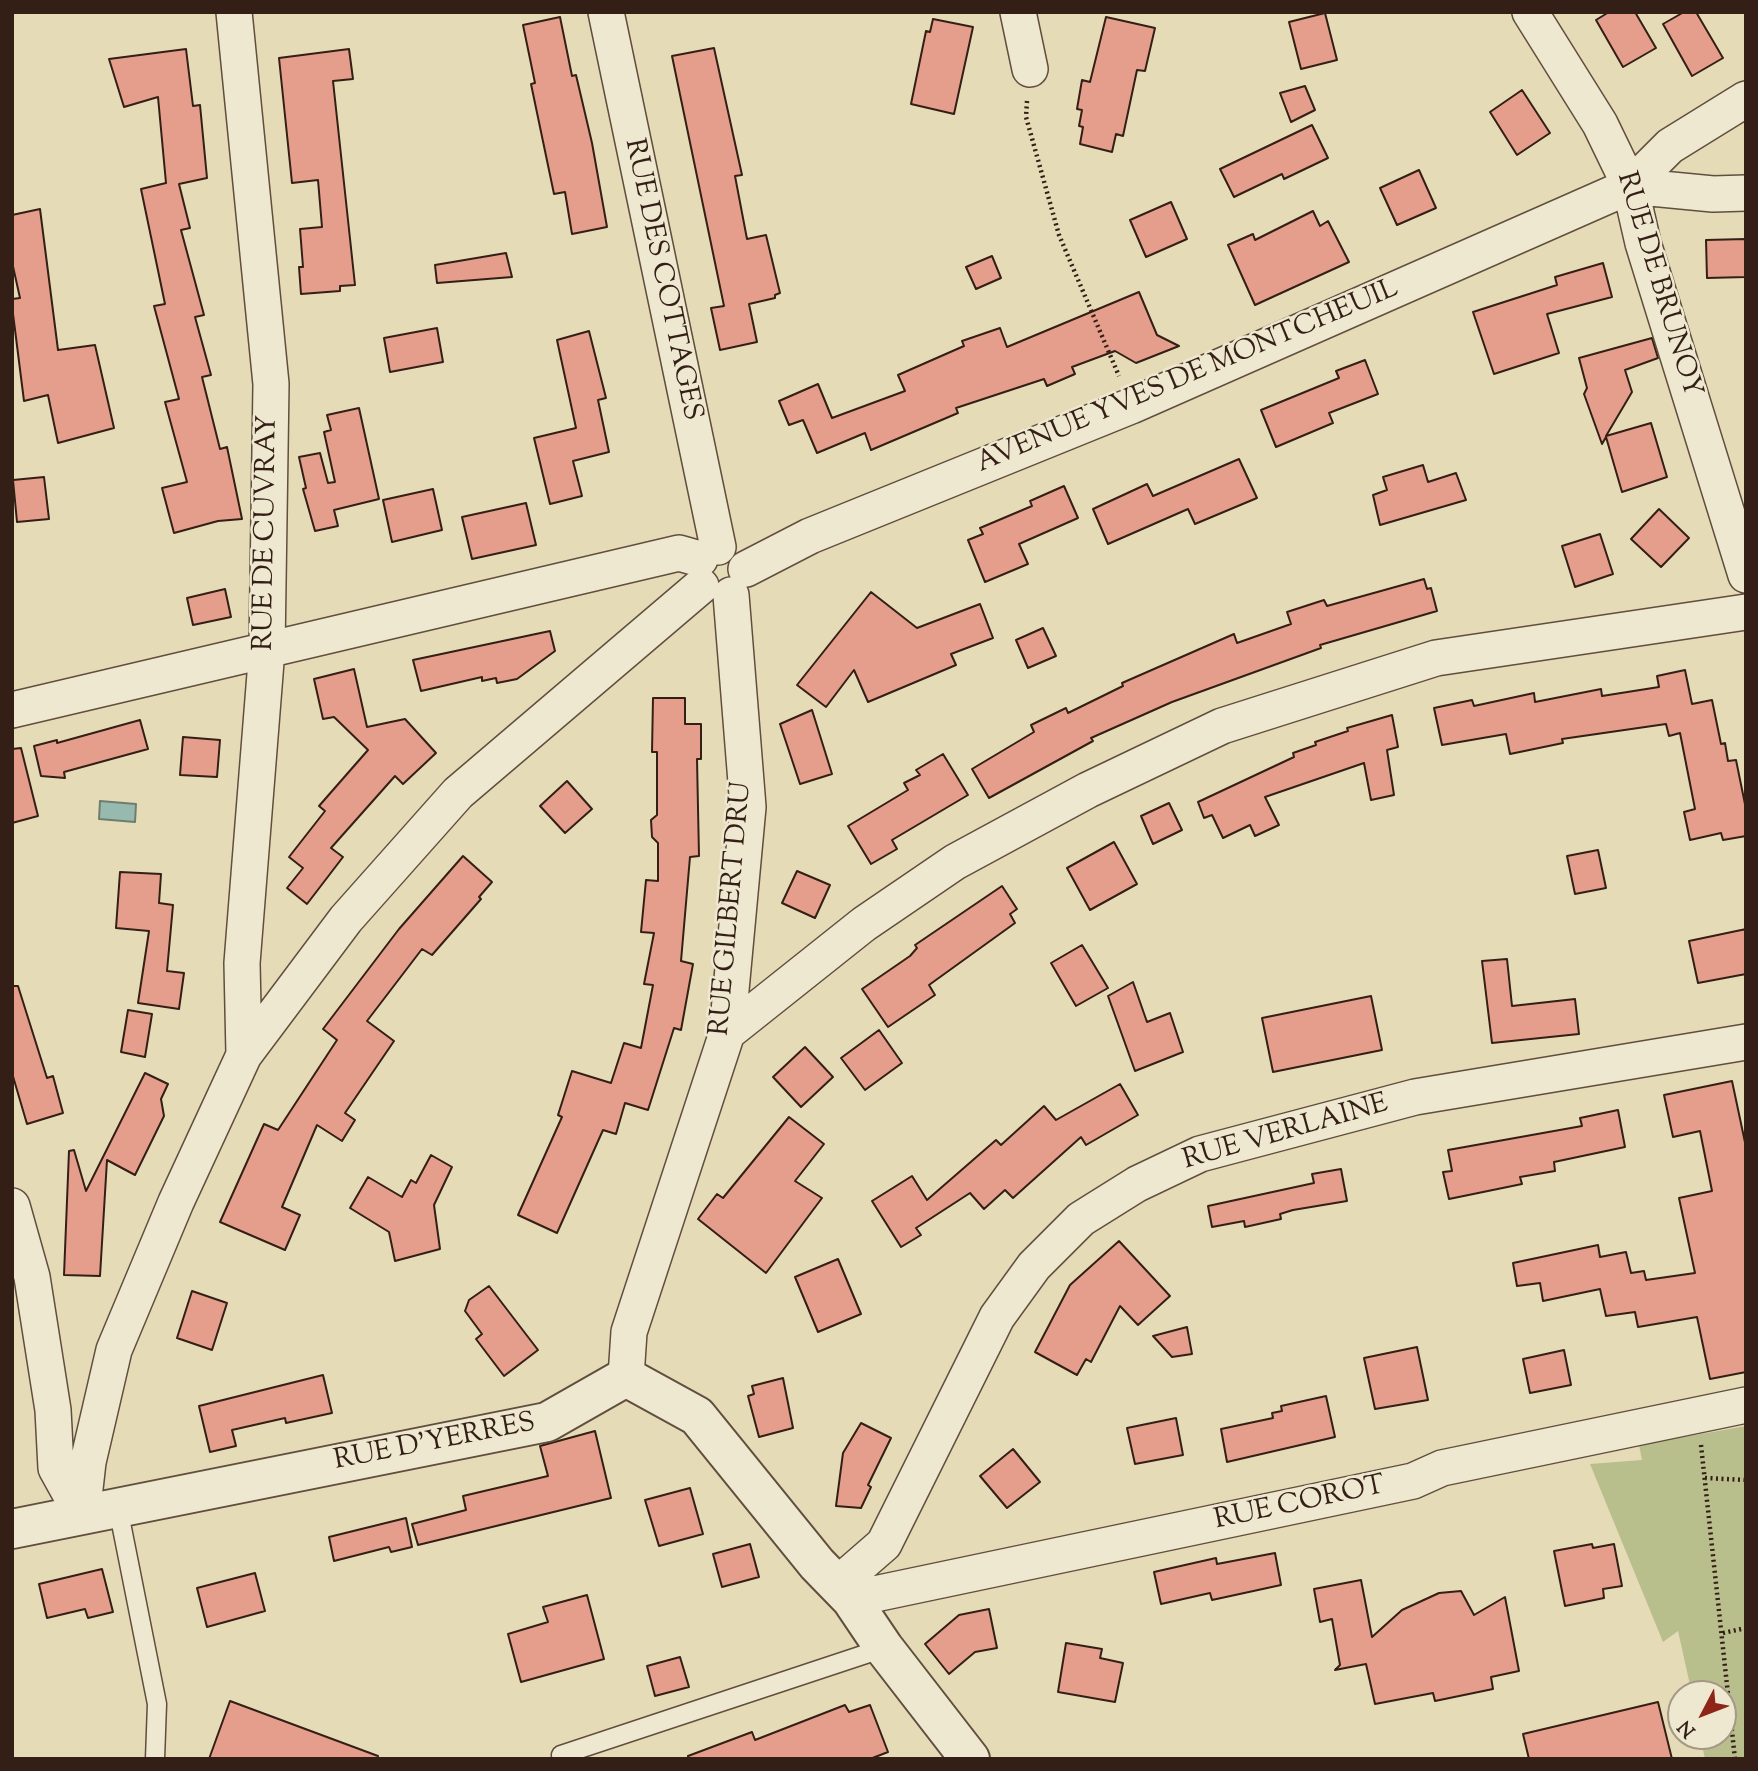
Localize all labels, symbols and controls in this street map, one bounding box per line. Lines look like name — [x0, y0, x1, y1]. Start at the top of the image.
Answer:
street label: RUE DES COTTAGES — [615, 136, 707, 424]
street label: RUE DE BRUNOY — [1607, 168, 1707, 402]
street label: AVENUE YVES DE MONTCHEUIL — [972, 274, 1404, 482]
street label: RUE DE CUVRAY — [249, 415, 287, 651]
street label: RUE GILBERT DRU — [705, 781, 761, 1037]
street label: RUE VERLAINE — [1180, 1089, 1392, 1179]
street label: RUE D'YERRES — [331, 1408, 539, 1480]
street label: RUE COROT — [1212, 1471, 1388, 1539]
north arrow — [1667, 1680, 1737, 1750]
text: N — [1672, 1713, 1703, 1743]

